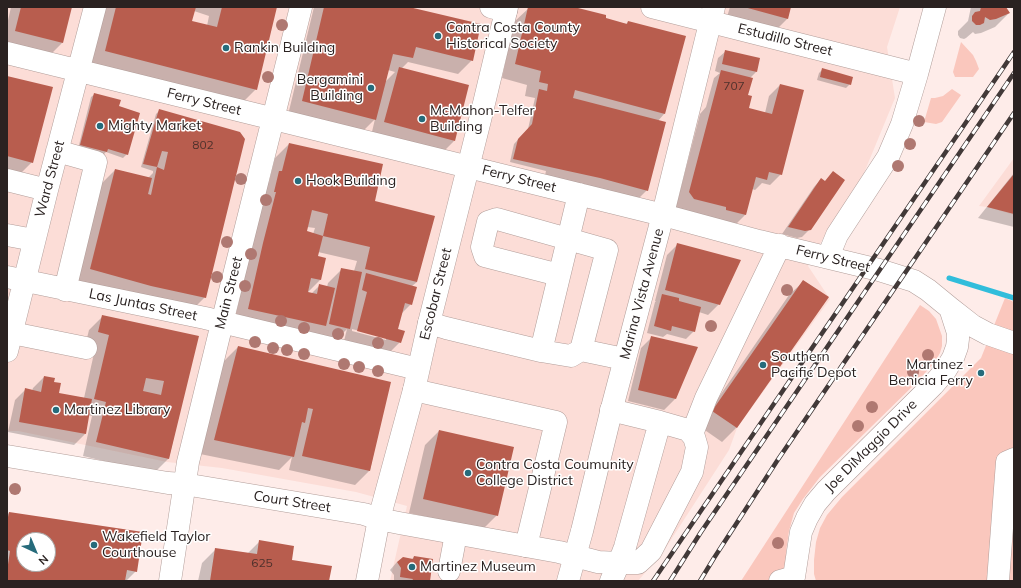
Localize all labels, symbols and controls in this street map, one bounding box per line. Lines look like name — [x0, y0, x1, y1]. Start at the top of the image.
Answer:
place label: Contra Costa County Historical Society — [446, 20, 580, 52]
street label: Estudillo Street — [736, 20, 834, 60]
marker: Contra Costa County Historical Society — [433, 31, 443, 41]
place label: Rankin Building — [234, 40, 335, 56]
marker: Rankin Building — [221, 43, 231, 53]
place label: Bergamini Building — [297, 72, 363, 104]
house number: 707 — [723, 79, 745, 93]
marker: Bergamini Building — [366, 83, 376, 93]
street label: Ferry Street — [165, 85, 243, 119]
place label: McMahon-Telfer Building — [430, 103, 535, 136]
marker: McMahon-Telfer Building — [417, 114, 427, 124]
place label: Mighty Market — [108, 118, 201, 134]
marker: Mighty Market — [95, 121, 105, 131]
house number: 802 — [192, 138, 214, 152]
street label: Ward Street — [32, 139, 68, 219]
street label: Ferry Street — [480, 162, 558, 196]
place label: Hook Building — [306, 173, 396, 189]
marker: Hook Building — [293, 176, 303, 186]
street label: Marina Vista Avenue — [616, 227, 668, 361]
street label: Ferry Street — [794, 242, 872, 276]
street label: Escobar Street — [416, 246, 456, 342]
street label: Main Street — [212, 255, 246, 331]
street label: Las Juntas Street — [87, 285, 199, 325]
place label: Southern Pacific Depot — [771, 349, 856, 382]
place label: Martinez - Benicia Ferry — [889, 357, 973, 390]
marker: Southern Pacific Depot — [758, 360, 768, 370]
marker: Martinez - Benicia Ferry — [976, 368, 986, 378]
street label: Joe DiMaggio Drive — [821, 396, 921, 496]
place label: Martinez Library — [64, 402, 171, 418]
marker: Martinez Library — [51, 405, 61, 415]
place label: Contra Costa Coumunity College District — [476, 457, 634, 490]
marker: Contra Costa Coumunity College District — [463, 468, 473, 478]
street label: Court Street — [252, 488, 332, 516]
place label: Wakefield Taylor Courthouse — [102, 529, 210, 562]
north arrow — [16, 532, 56, 572]
marker: Wakefield Taylor Courthouse — [89, 540, 99, 550]
text: N — [36, 552, 51, 568]
house number: 625 — [251, 556, 273, 570]
place label: Martinez Museum — [420, 559, 536, 575]
marker: Martinez Museum — [407, 562, 417, 572]

